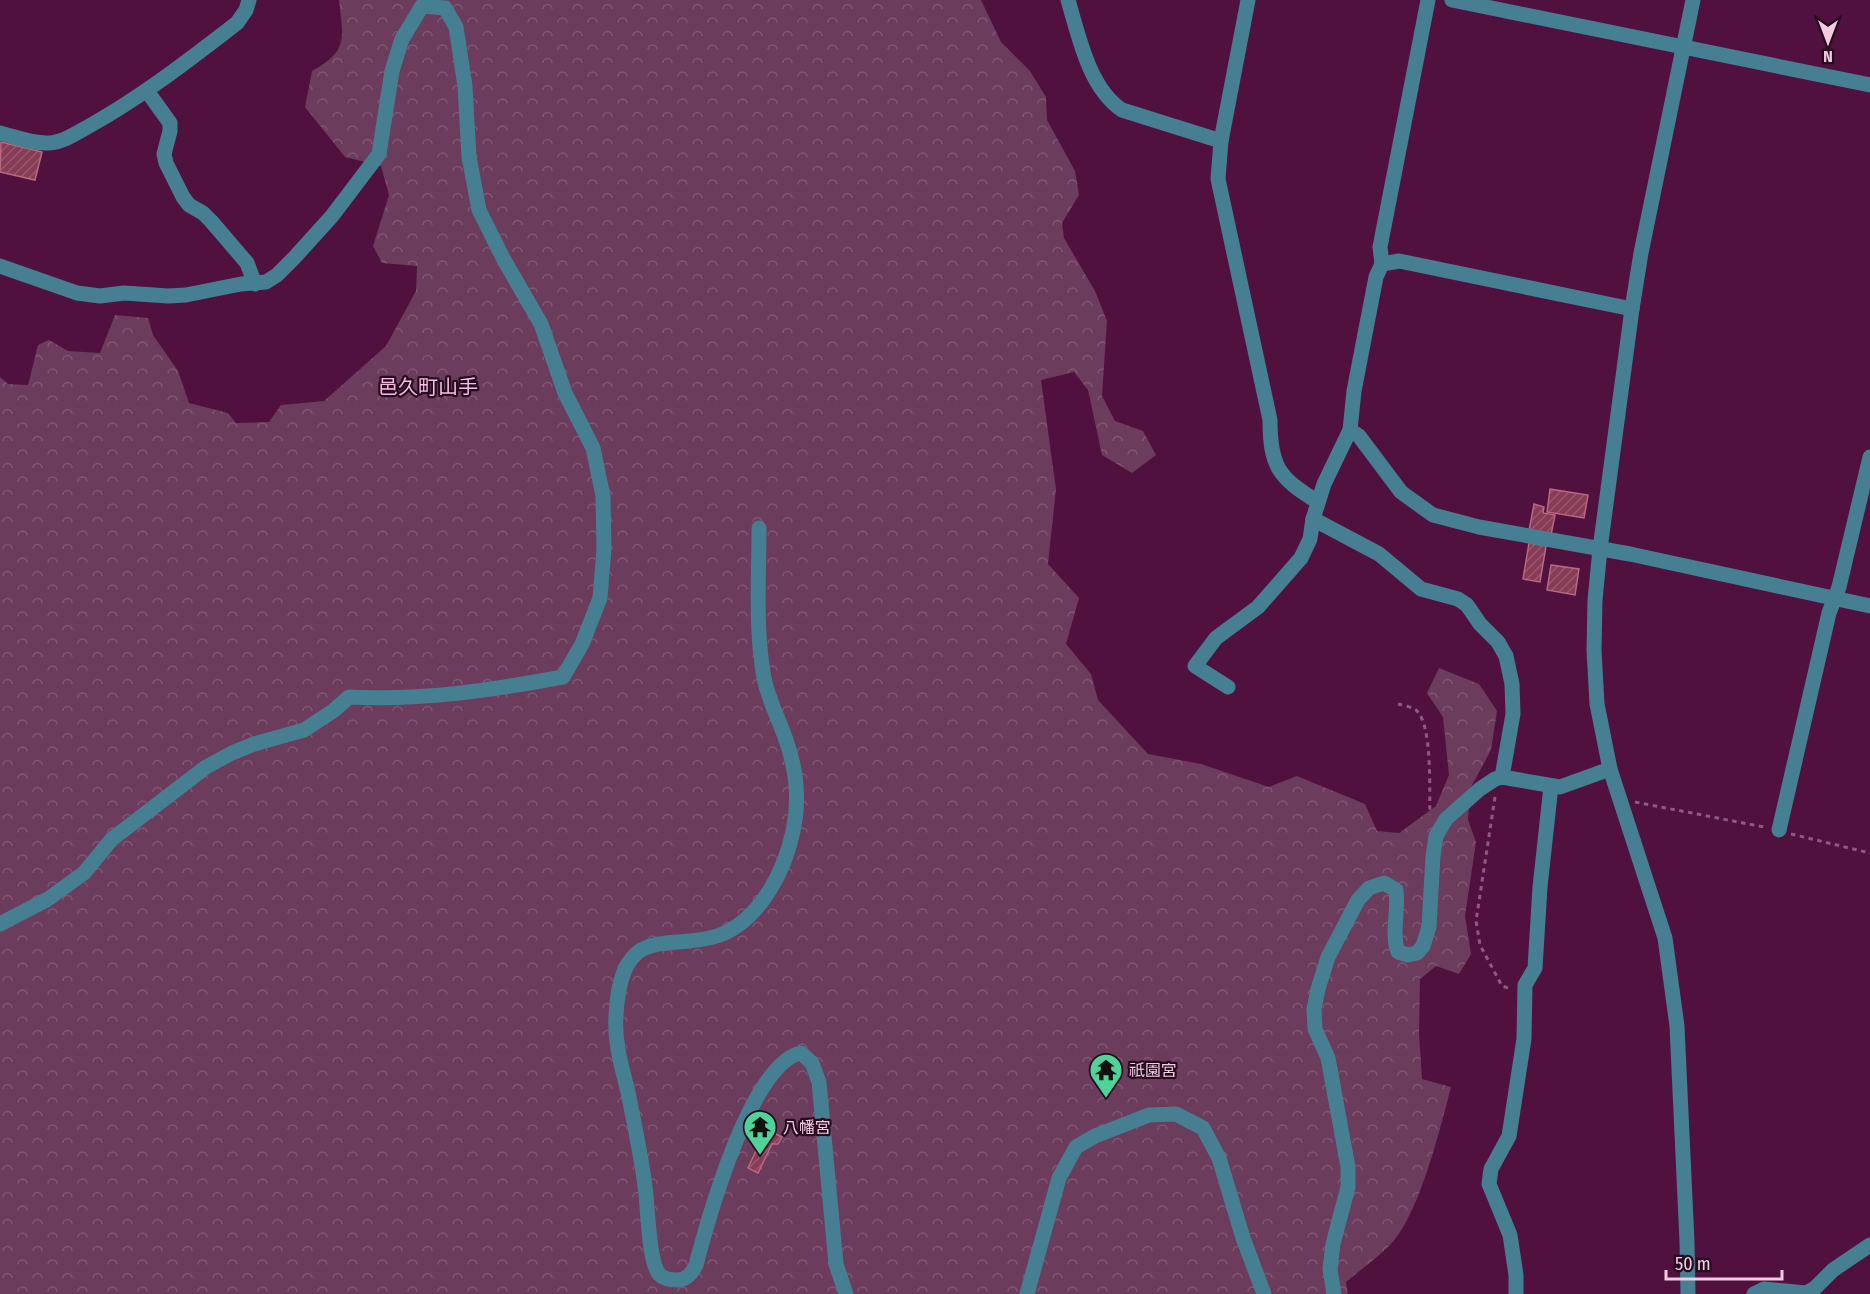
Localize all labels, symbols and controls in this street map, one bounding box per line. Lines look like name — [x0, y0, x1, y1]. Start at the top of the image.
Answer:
north arrow — [1798, 12, 1858, 72]
text: N — [1823, 47, 1833, 66]
district label: 邑久町山手 — [378, 375, 478, 399]
temple icon: 祇園宮 — [1088, 1052, 1124, 1099]
place label: 祇園宮 — [1129, 1061, 1177, 1080]
temple icon: 八幡宮 — [742, 1109, 778, 1156]
place label: 八幡宮 — [783, 1118, 831, 1137]
scale bar — [1666, 1243, 1782, 1281]
text: 50 m — [1675, 1253, 1711, 1275]

